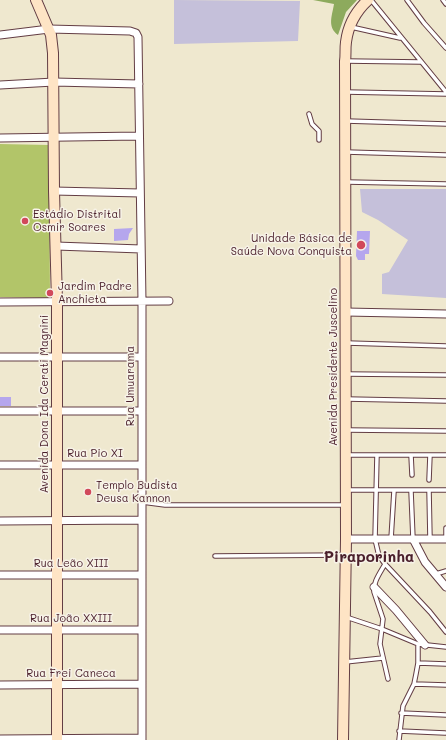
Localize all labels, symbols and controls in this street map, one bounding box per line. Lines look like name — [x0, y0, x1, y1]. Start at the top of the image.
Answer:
place label: Estádio Distrital Osmir Soares — [33, 208, 121, 234]
marker: Estádio Distrital Osmir Soares — [20, 216, 30, 226]
place label: Unidade Básica de Saúde Nova Conquista — [231, 232, 352, 258]
marker: Unidade Básica de Saúde Nova Conquista — [355, 239, 367, 251]
place label: Jardim Padre Anchieta — [58, 280, 132, 306]
marker: Jardim Padre Anchieta — [45, 288, 55, 298]
street label: Avenida Presidente Juscelino — [327, 288, 341, 446]
street label: Avenida Dona Ida Cerati Magnini — [38, 315, 52, 493]
street label: Rua Umuarama — [124, 346, 138, 426]
street label: Rua Pio XI — [67, 447, 123, 461]
place label: Templo Budista Deusa Kannon — [96, 479, 178, 505]
marker: Templo Budista Deusa Kannon — [83, 487, 93, 497]
district label: Piraporinha — [324, 548, 414, 566]
street label: Rua Leão XIII — [34, 557, 108, 571]
street label: Rua João XXIII — [30, 612, 112, 626]
street label: Rua Frei Caneca — [26, 667, 116, 681]

